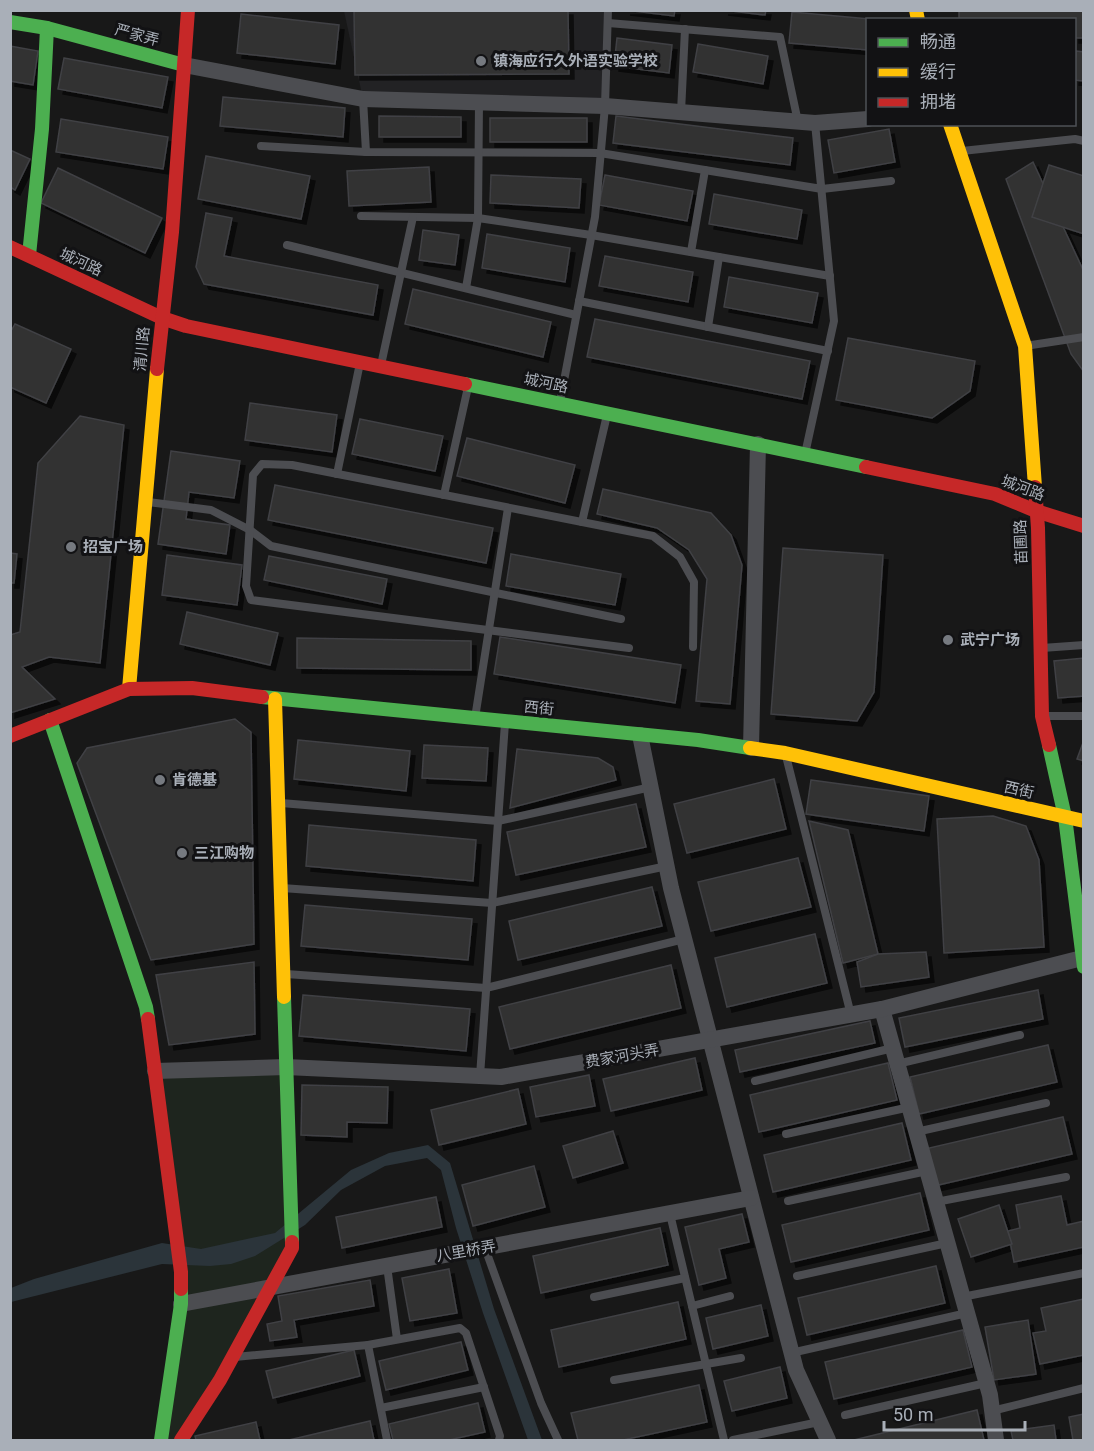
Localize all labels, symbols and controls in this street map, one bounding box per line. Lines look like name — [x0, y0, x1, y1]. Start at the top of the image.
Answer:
legend — [866, 18, 1076, 126]
street label: 严家弄 — [113, 20, 161, 50]
text: 畅通 — [920, 31, 956, 52]
place label: 镇海应行久外语实验学校 — [493, 52, 658, 70]
marker: 镇海应行久外语实验学校 — [474, 54, 488, 68]
text: 缓行 — [920, 61, 956, 82]
text: 拥堵 — [920, 91, 956, 112]
street label: 城河路 — [57, 244, 105, 280]
street label: 清川路 — [131, 326, 153, 372]
street label: 城河路 — [522, 370, 570, 396]
street label: 城河路 — [999, 472, 1047, 504]
street label: 苗圃路 — [1011, 519, 1031, 565]
place label: 招宝广场 — [83, 538, 143, 556]
marker: 招宝广场 — [64, 540, 78, 554]
place label: 武宁广场 — [960, 631, 1020, 649]
marker: 武宁广场 — [941, 633, 955, 647]
street label: 西街 — [523, 697, 555, 719]
place label: 肯德基 — [172, 771, 217, 789]
marker: 肯德基 — [153, 773, 167, 787]
street label: 西街 — [1002, 778, 1036, 802]
place label: 三江购物 — [194, 844, 254, 862]
marker: 三江购物 — [175, 846, 189, 860]
street label: 费家河头弄 — [583, 1041, 661, 1071]
street label: 八里桥弄 — [435, 1237, 497, 1265]
scale bar — [884, 1394, 1025, 1432]
text: 50 m — [893, 1404, 933, 1425]

